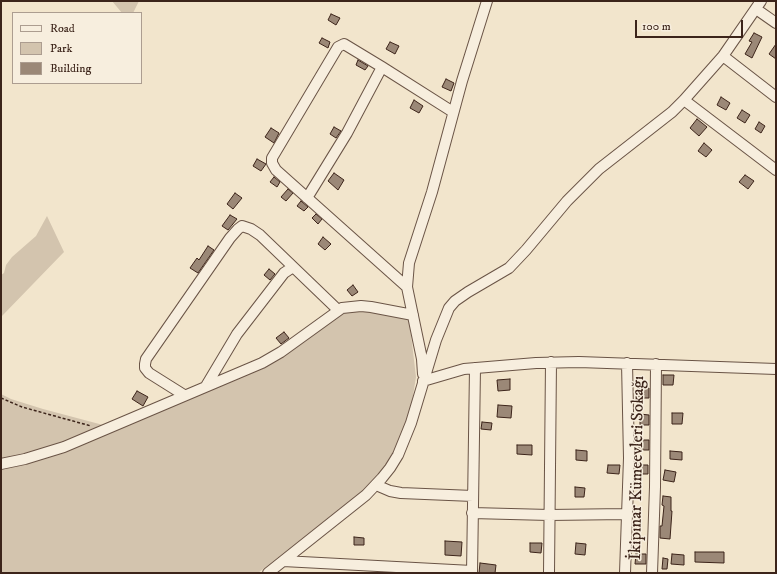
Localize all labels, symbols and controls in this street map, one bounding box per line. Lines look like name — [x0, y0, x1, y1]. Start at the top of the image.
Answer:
legend — [12, 12, 142, 84]
scale bar — [637, 12, 745, 38]
text: 100 m — [642, 19, 671, 34]
text: Road — [50, 21, 75, 36]
text: Park — [50, 41, 72, 56]
text: Building — [50, 61, 91, 76]
street label: İkipınar Kümeevleri Sokağı — [626, 376, 650, 560]

